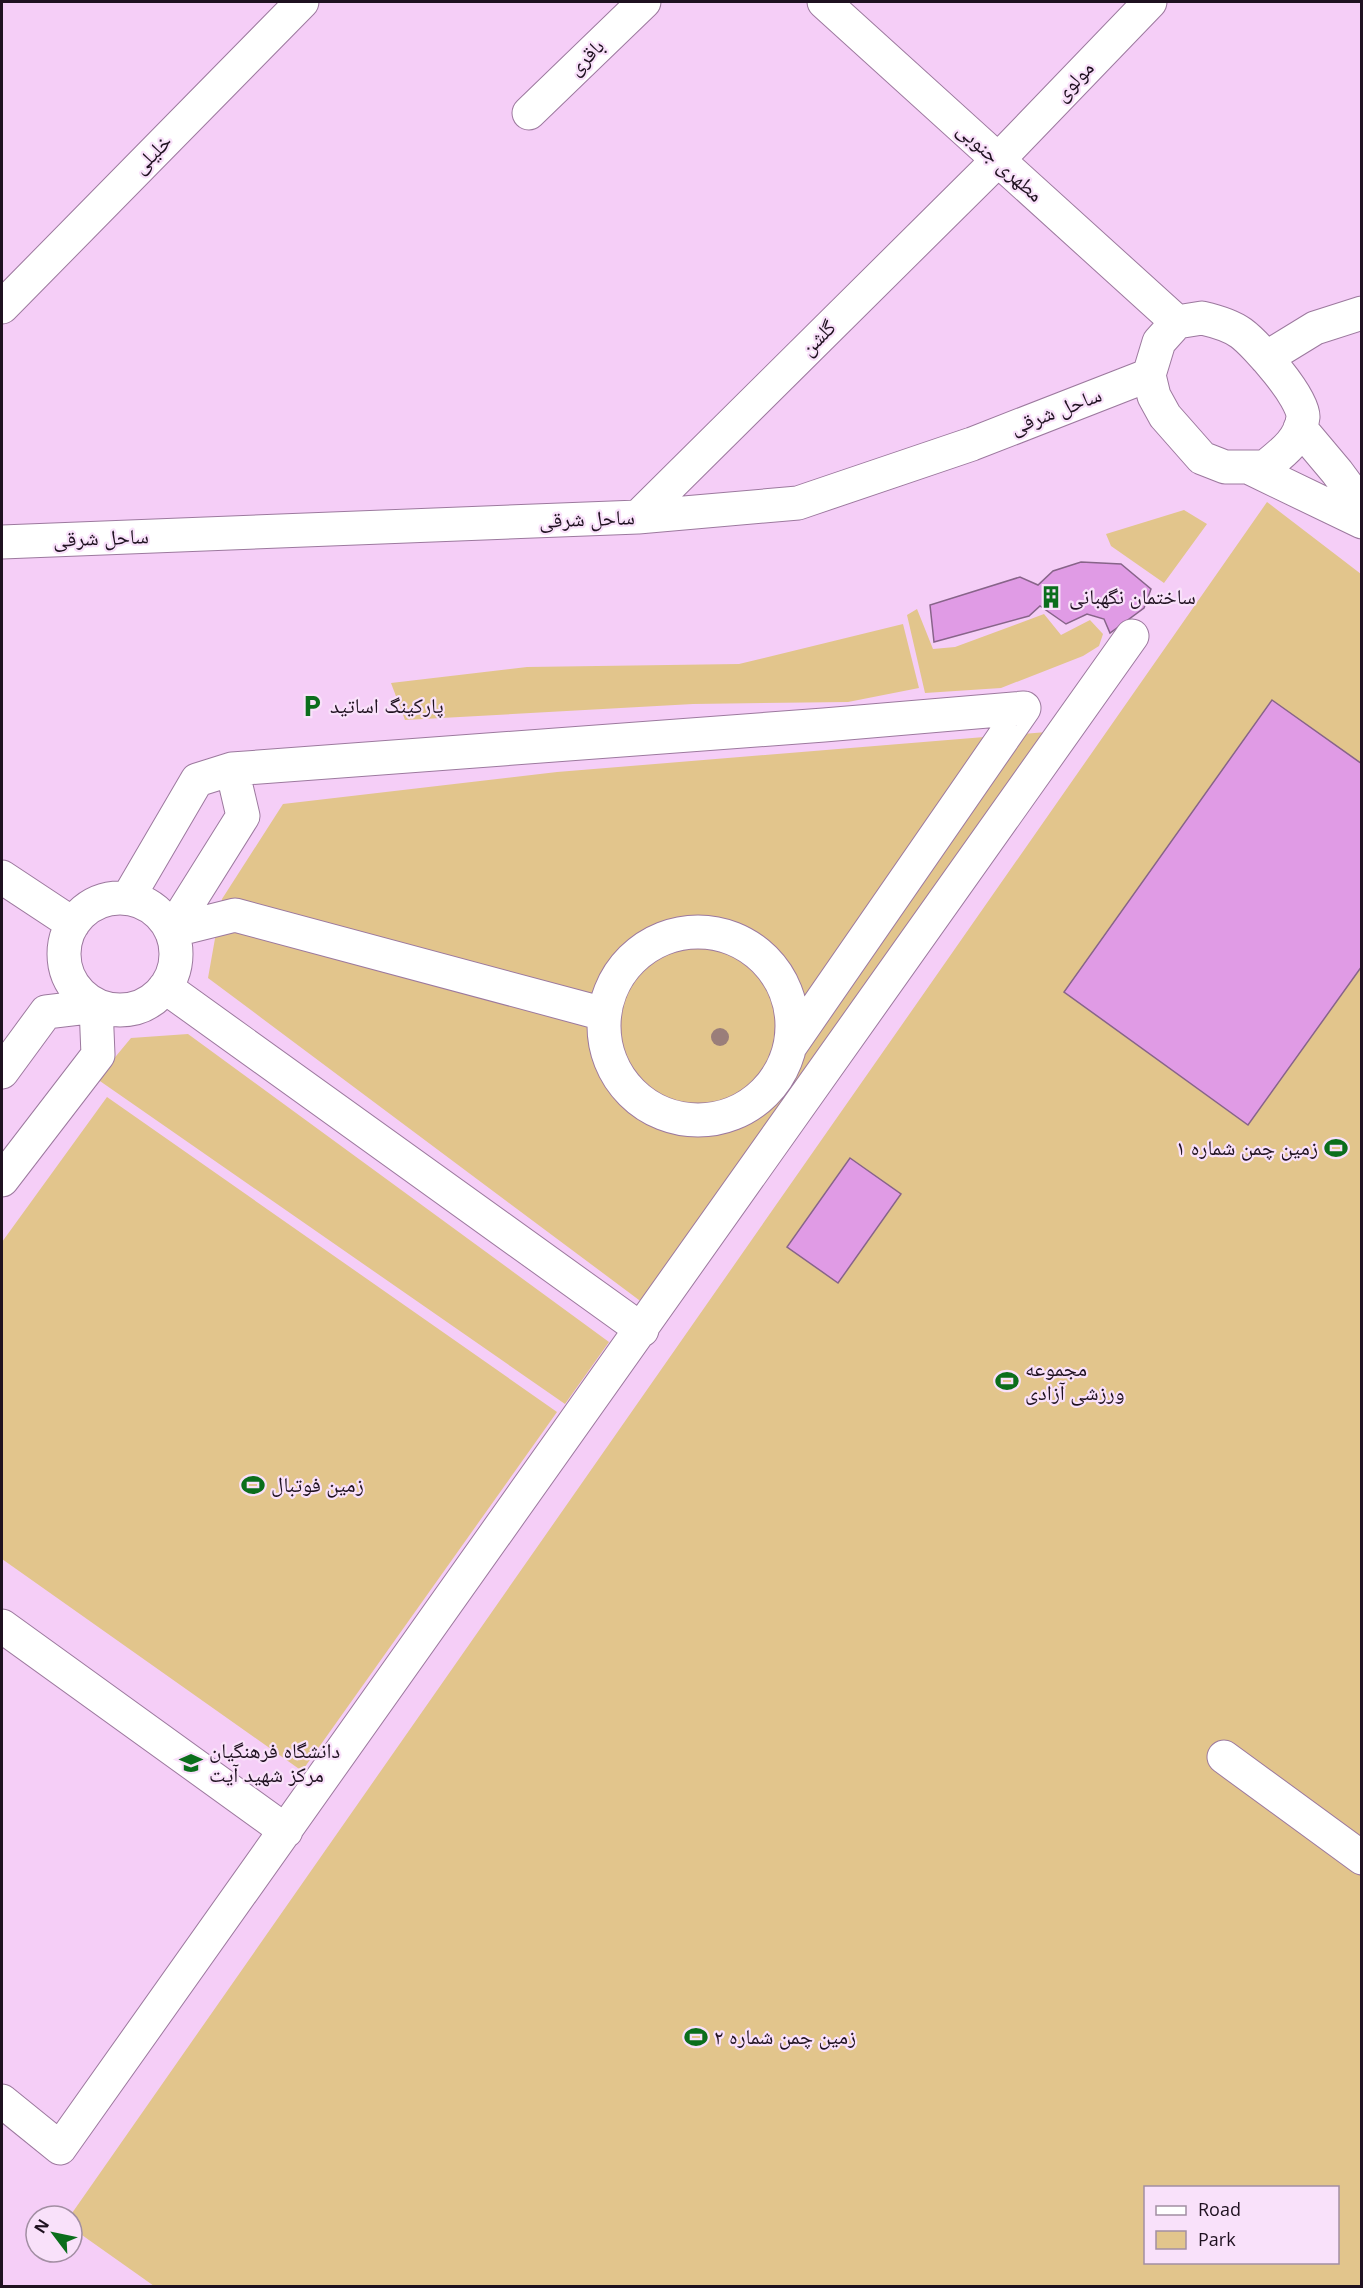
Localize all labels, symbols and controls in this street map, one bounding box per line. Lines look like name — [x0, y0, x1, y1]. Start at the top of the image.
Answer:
street label: باقری — [561, 32, 610, 81]
street label: مولوی — [1047, 54, 1100, 107]
street label: مطهری جنوبی — [951, 115, 1050, 208]
street label: خلیلی — [125, 127, 177, 179]
street label: گلشن — [793, 313, 842, 361]
street label: ساحل شرقی — [1006, 380, 1105, 440]
street label: ساحل شرقی — [539, 502, 635, 534]
street label: ساحل شرقی — [53, 521, 149, 553]
place label: ساختمان نگهبانی — [1069, 582, 1196, 610]
building icon: ساختمان نگهبانی — [1038, 584, 1064, 610]
place label: پارکینگ اساتید — [330, 691, 444, 719]
parking icon: پارکینگ اساتید — [299, 693, 325, 719]
place label: زمین چمن شماره ۱ — [1176, 1133, 1318, 1161]
sports icon: زمین چمن شماره ۱ — [1323, 1135, 1349, 1161]
place label: مجموعه ورزشی آزادی — [1025, 1354, 1125, 1406]
sports icon: مجموعه ورزشی آزادی — [994, 1368, 1020, 1394]
place label: زمین فوتبال — [271, 1470, 364, 1498]
sports icon: زمین فوتبال — [240, 1472, 266, 1498]
place label: دانشگاه فرهنگیان مرکز شهید آیت — [209, 1736, 340, 1788]
school or university icon: دانشگاه فرهنگیان مرکز شهید آیت — [178, 1750, 204, 1776]
place label: زمین چمن شماره ۲ — [714, 2022, 856, 2050]
sports icon: زمین چمن شماره ۲ — [683, 2024, 709, 2050]
legend — [1144, 2186, 1339, 2264]
text: Road — [1198, 2197, 1241, 2221]
north arrow — [24, 2204, 84, 2264]
text: N — [29, 2215, 54, 2237]
text: Park — [1198, 2227, 1236, 2251]

